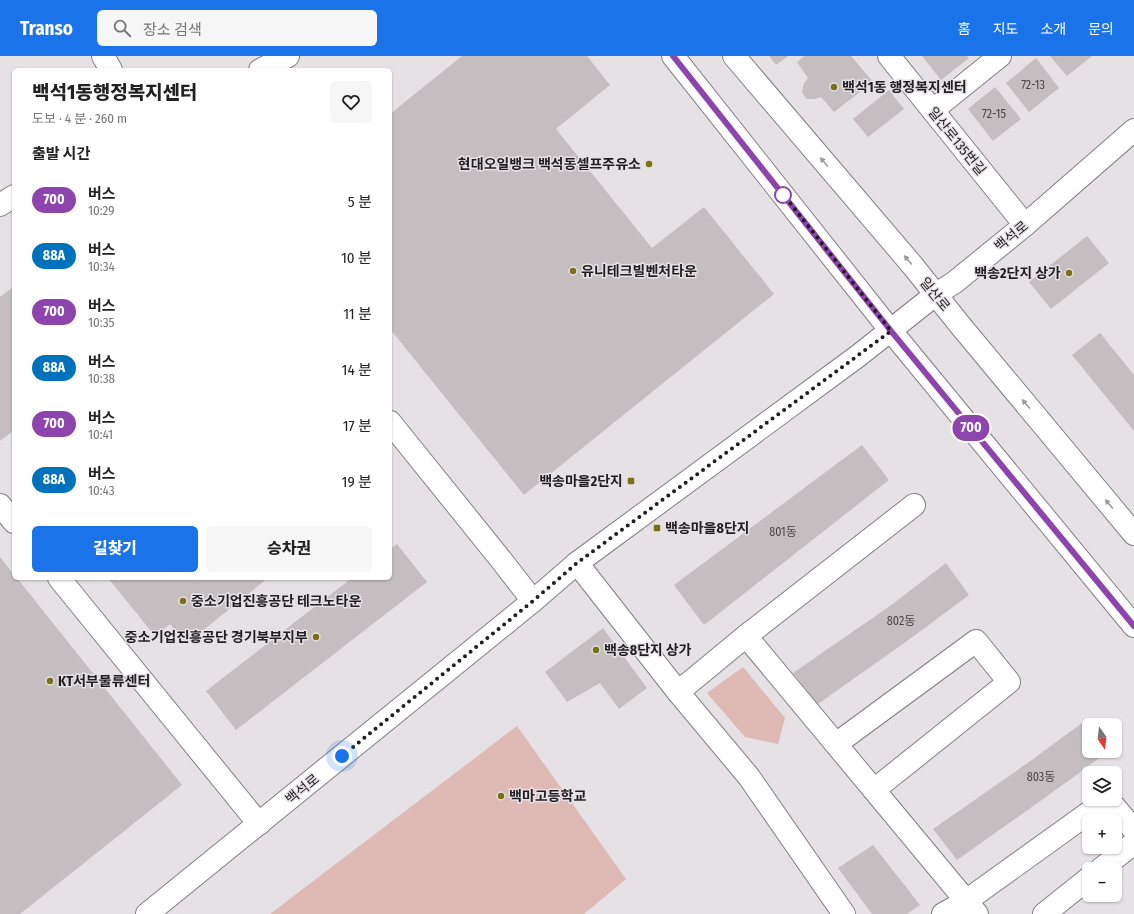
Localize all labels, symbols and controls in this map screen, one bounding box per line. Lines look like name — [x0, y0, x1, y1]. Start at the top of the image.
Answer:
search box — [97, 10, 377, 46]
text: Transo — [20, 17, 73, 40]
icon: search — [111, 17, 133, 39]
text: 장소 검색 — [143, 21, 202, 39]
text: 홈 — [958, 21, 971, 38]
text: 지도 — [993, 21, 1018, 38]
text: 소개 — [1040, 21, 1066, 38]
text: 문의 — [1088, 21, 1114, 38]
house number: 72-13 — [1021, 78, 1045, 92]
place label: 백석1동 행정복지센터 — [842, 79, 967, 96]
text: 백석1동행정복지센터 — [32, 81, 198, 104]
button: heart — [330, 81, 372, 123]
marker: 백석1동 행정복지센터 — [829, 82, 839, 92]
street label: 일산로135번길 — [924, 104, 989, 179]
house number: 72-15 — [982, 107, 1006, 121]
text: 도보 · 4 분 · 260 m — [32, 111, 127, 126]
text: 출발 시간 — [32, 145, 90, 163]
place label: 현대오일뱅크 백석동셀프주유소 — [458, 156, 641, 173]
one-way arrow — [819, 156, 828, 167]
marker: 현대오일뱅크 백석동셀프주유소 — [644, 159, 654, 169]
text: 버스 — [88, 185, 116, 203]
unlabelled marker — [774, 186, 792, 204]
text: 700 — [43, 191, 65, 208]
text: 5 분 — [348, 193, 372, 211]
text: 10:29 — [88, 203, 115, 218]
street label: 백석로 — [991, 218, 1032, 255]
text: 버스 — [88, 241, 116, 259]
text: 88A — [43, 247, 65, 264]
text: 10 분 — [341, 249, 372, 267]
one-way arrow — [904, 256, 913, 265]
text: 10:34 — [88, 259, 115, 274]
place label: 유니테크빌벤처타운 — [581, 263, 697, 280]
place label: 백송2단지 상가 — [974, 265, 1061, 282]
marker: 유니테크빌벤처타운 — [568, 266, 578, 276]
marker: 백송2단지 상가 — [1064, 268, 1074, 278]
street label: 일산로 — [916, 274, 953, 315]
text: 버스 — [88, 297, 116, 315]
text: 700 — [43, 303, 65, 320]
text: 11 분 — [343, 305, 372, 323]
text: 10:35 — [88, 315, 115, 330]
text: 버스 — [88, 353, 116, 371]
text: 88A — [43, 359, 65, 376]
text: 14 분 — [342, 361, 372, 379]
text: 10:38 — [88, 371, 115, 386]
one-way arrow — [1022, 399, 1030, 410]
text: 버스 — [88, 409, 116, 427]
text: 700 — [43, 415, 65, 432]
line badge: 700 — [948, 415, 994, 441]
text: 17 분 — [343, 417, 372, 435]
text: 700 — [960, 419, 982, 436]
text: 10:41 — [88, 427, 113, 442]
text: 버스 — [88, 465, 116, 483]
text: 88A — [43, 471, 65, 488]
text: 19 분 — [342, 473, 372, 491]
place label: 백송마을2단지 — [539, 473, 623, 490]
marker: 백송마을2단지 — [626, 476, 636, 486]
text: 10:43 — [88, 483, 115, 498]
one-way arrow — [1105, 499, 1114, 510]
place label: 백송마을8단지 — [665, 520, 750, 537]
marker: 백송마을8단지 — [652, 523, 662, 533]
house number: 801동 — [769, 525, 797, 539]
button: 길찾기 — [32, 526, 198, 572]
button: 승차권 — [206, 526, 372, 572]
place label: 중소기업진흥공단 테크노타운 — [191, 593, 361, 610]
marker: 중소기업진흥공단 테크노타운 — [178, 596, 188, 606]
house number: 802동 — [887, 614, 915, 628]
place label: 중소기업진흥공단 경기북부지부 — [125, 629, 308, 646]
marker: 중소기업진흥공단 경기북부지부 — [311, 632, 321, 642]
place label: 백송8단지 상가 — [604, 642, 692, 659]
marker: 백송8단지 상가 — [591, 645, 601, 655]
place label: KT서부물류센터 — [58, 673, 150, 690]
marker: KT서부물류센터 — [45, 676, 55, 686]
north arrow — [1082, 718, 1122, 758]
map controls — [1082, 718, 1122, 902]
your location — [332, 746, 352, 766]
button: layers — [1082, 766, 1122, 806]
house number: 803동 — [1027, 770, 1055, 784]
street label: 백석로 — [282, 771, 323, 808]
place label: 백마고등학교 — [509, 788, 586, 805]
marker: 백마고등학교 — [496, 791, 506, 801]
button: + — [1082, 814, 1122, 854]
button: − — [1082, 862, 1122, 902]

